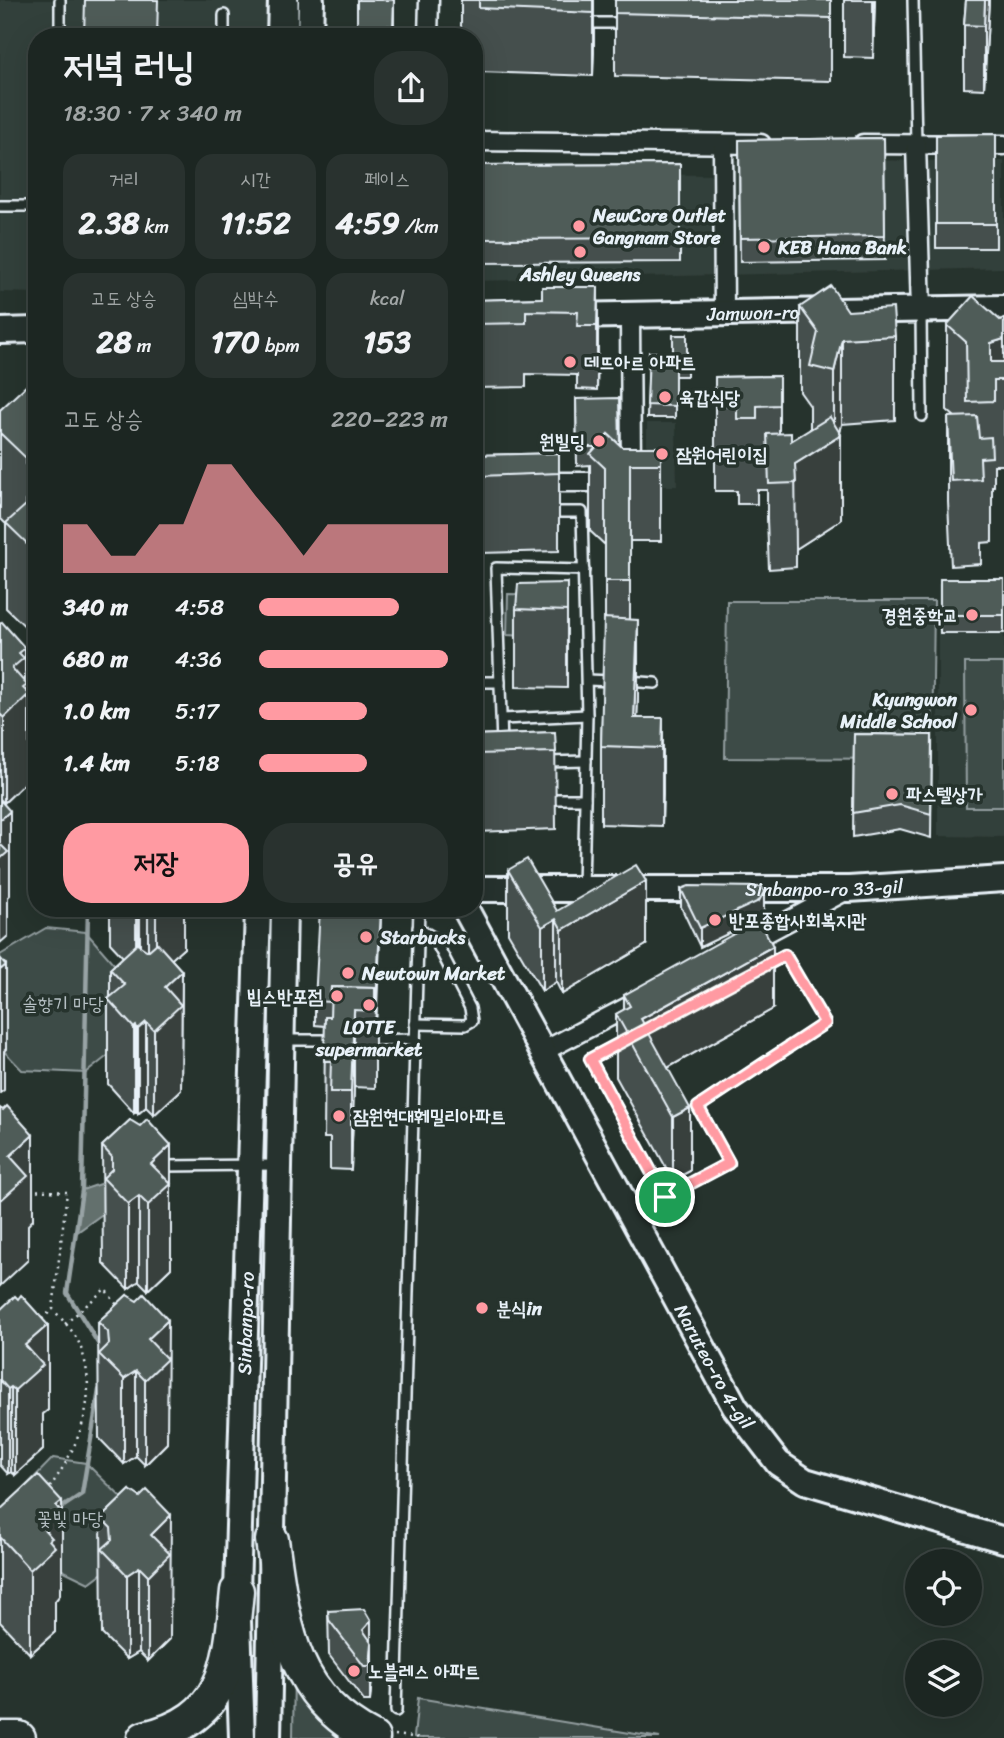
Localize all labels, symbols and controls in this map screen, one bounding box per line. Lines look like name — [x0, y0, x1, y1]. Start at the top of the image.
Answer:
text: 저녁 러닝 — [63, 33, 195, 100]
button: share — [374, 51, 448, 125]
text: 18:30 · 7 × 340 m — [63, 93, 242, 134]
text: 거리 — [109, 163, 139, 196]
text: 시간 — [240, 163, 271, 196]
text: 페이스 — [364, 163, 410, 196]
text: 2.38 — [79, 196, 139, 250]
text: 11:52 — [220, 196, 291, 250]
text: 4:59 — [335, 196, 400, 250]
place label: NewCore Outlet Gangnam Store — [592, 199, 727, 254]
text: km — [139, 210, 169, 243]
text: /km — [400, 210, 439, 243]
marker: NewCore Outlet Gangnam Store — [571, 218, 587, 234]
place label: KEB Hana Bank — [777, 231, 907, 264]
marker: KEB Hana Bank — [756, 239, 772, 255]
marker: Ashley Queens — [572, 244, 588, 260]
place label: Ashley Queens — [519, 258, 642, 291]
text: 고도 상승 — [91, 282, 157, 315]
text: 심박수 — [233, 282, 278, 315]
text: kcal — [370, 282, 404, 315]
street label: Jamwon-ro — [706, 295, 799, 330]
text: 28 — [96, 315, 132, 369]
text: 170 — [211, 315, 260, 369]
text: 153 — [363, 315, 411, 369]
text: m — [132, 329, 151, 362]
text: bpm — [260, 329, 300, 362]
place label: 데뜨아르 아파트 — [584, 346, 696, 379]
marker: 데뜨아르 아파트 — [562, 354, 578, 370]
place label: 육갑식당 — [679, 381, 741, 414]
marker: 육갑식당 — [657, 389, 673, 405]
text: 고도 상승 — [63, 399, 143, 440]
text: 220–223 m — [331, 399, 448, 440]
place label: 원빌딩 — [539, 425, 585, 458]
marker: 원빌딩 — [591, 433, 607, 449]
place label: 잠원어린이집 — [676, 438, 768, 471]
marker: 잠원어린이집 — [654, 446, 670, 462]
text: 340 m — [63, 587, 128, 628]
text: 4:58 — [175, 587, 224, 628]
place label: 경원중학교 — [882, 599, 958, 632]
marker: 경원중학교 — [964, 607, 980, 623]
text: 680 m — [63, 639, 128, 680]
text: 4:36 — [175, 639, 222, 680]
place label: Kyungwon Middle School — [839, 683, 958, 738]
text: 1.0 km — [63, 691, 130, 732]
text: 5:17 — [175, 691, 219, 732]
marker: Kyungwon Middle School — [963, 702, 979, 718]
text: 1.4 km — [63, 743, 130, 784]
text: 5:18 — [175, 743, 220, 784]
place label: 파스텔상가 — [906, 778, 983, 811]
marker: 파스텔상가 — [884, 786, 900, 802]
button: 저장 — [63, 823, 249, 903]
button: 공유 — [263, 823, 448, 903]
street label: Sinbanpo-ro 33-gil — [745, 869, 905, 906]
place label: 반포종합사회복지관 — [729, 904, 867, 937]
marker: 반포종합사회복지관 — [707, 912, 723, 928]
place label: Starbucks — [379, 921, 466, 954]
marker: Starbucks — [358, 929, 374, 945]
place label: Newtown Market — [361, 957, 506, 990]
marker: Newtown Market — [340, 965, 356, 981]
place label: 빕스반포점 — [247, 980, 324, 1013]
park label: 솔향기 마당 — [22, 987, 104, 1020]
marker: 빕스반포점 — [329, 988, 345, 1004]
marker: LOTTE supermarket — [361, 997, 377, 1013]
place label: LOTTE supermarket — [315, 1011, 423, 1066]
place label: 잠원현대훼밀리아파트 — [353, 1100, 506, 1133]
marker: 잠원현대훼밀리아파트 — [331, 1108, 347, 1124]
pin — [635, 1167, 695, 1227]
icon: arrive — [646, 1178, 684, 1216]
street label: Sinbanpo-ro — [227, 1271, 263, 1375]
place label: 분식in — [496, 1292, 543, 1325]
street label: Naruteo-ro 4-gil — [666, 1298, 763, 1437]
marker: 분식in — [474, 1300, 490, 1316]
park label: 꽃빛 마당 — [37, 1502, 103, 1535]
map controls — [905, 1549, 982, 1717]
button: locate — [905, 1549, 982, 1626]
button: layers — [905, 1640, 982, 1717]
place label: 노블레스 아파트 — [368, 1655, 480, 1688]
marker: 노블레스 아파트 — [346, 1663, 362, 1679]

